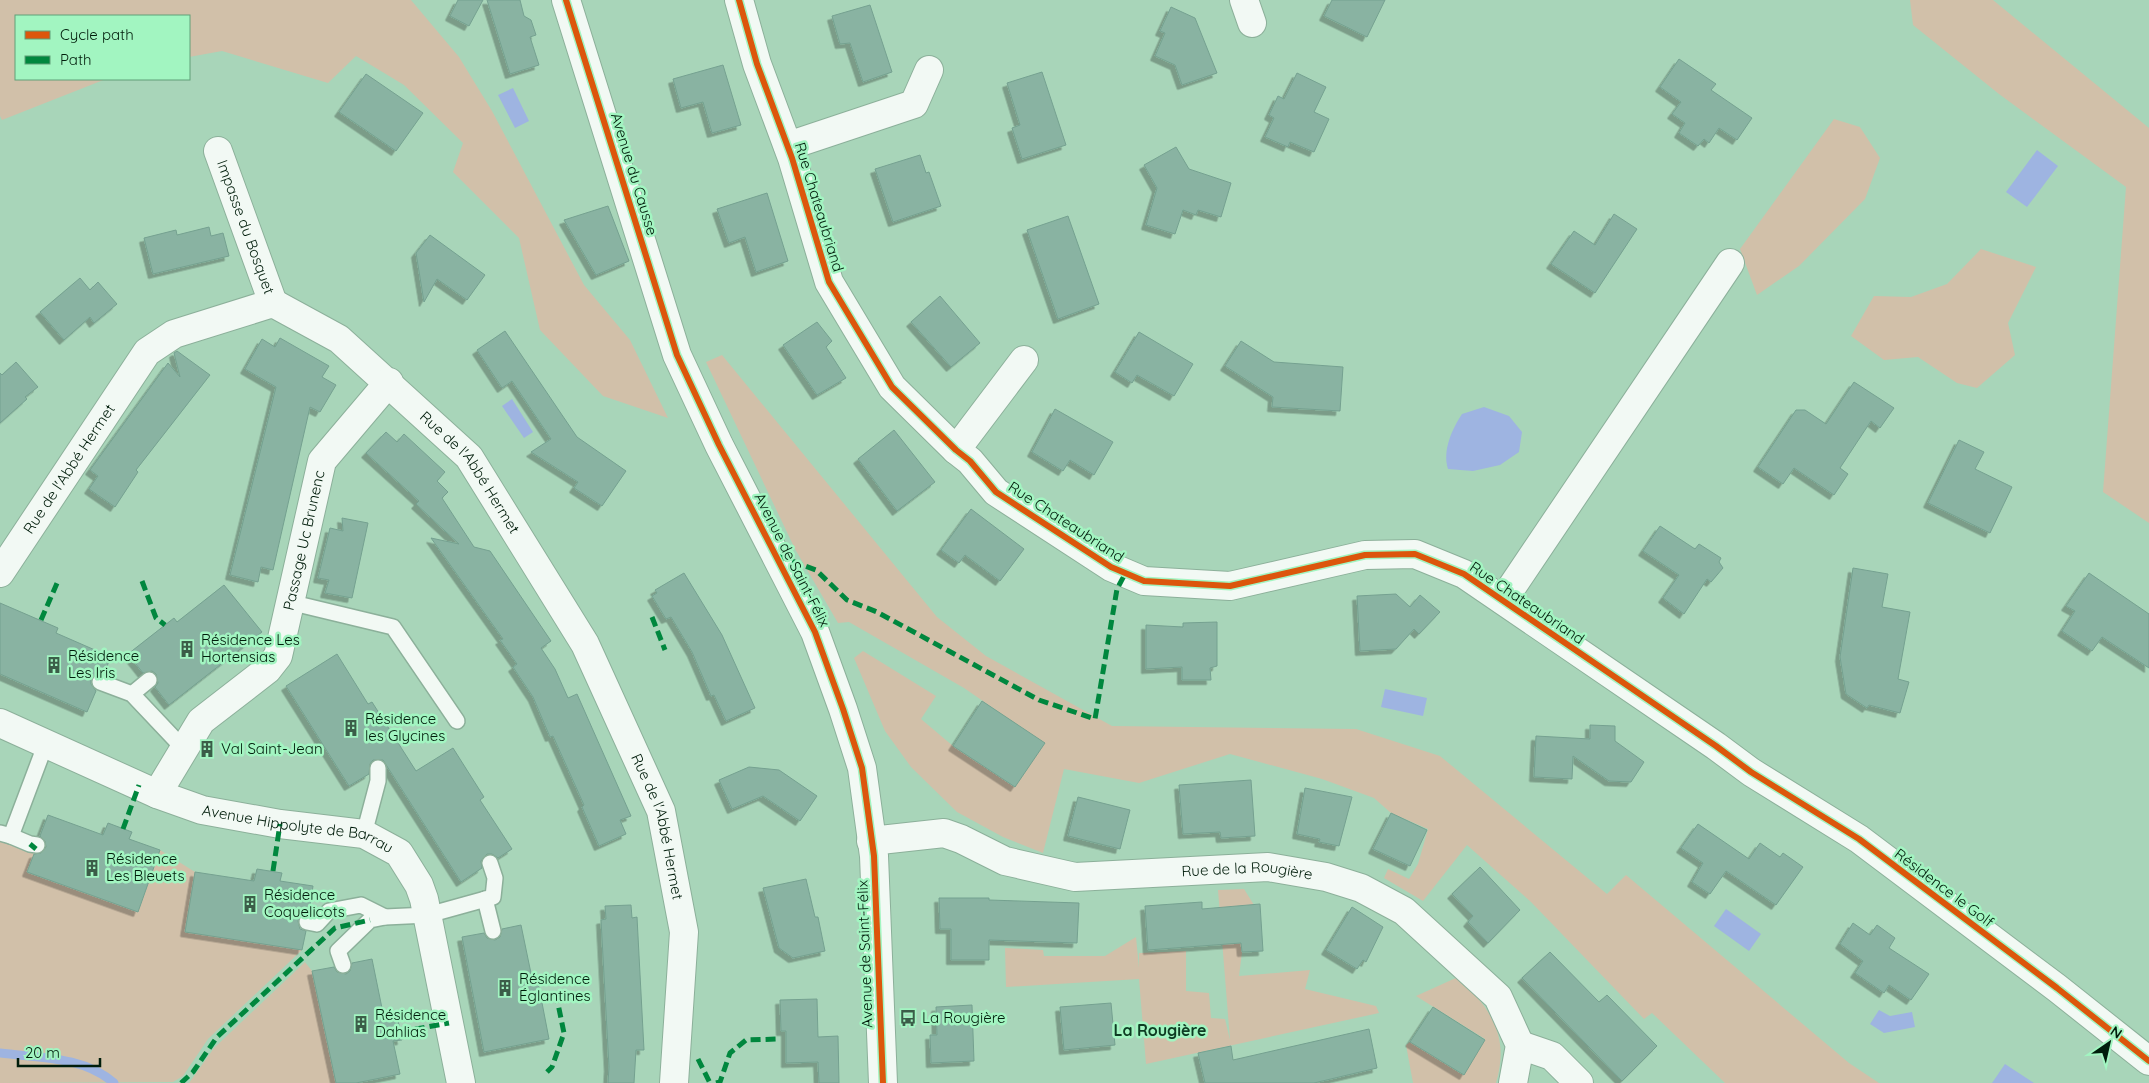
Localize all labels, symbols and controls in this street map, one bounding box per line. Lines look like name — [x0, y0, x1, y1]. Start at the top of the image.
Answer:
legend — [15, 15, 190, 80]
text: Cycle path — [60, 25, 134, 44]
text: Path — [60, 50, 92, 69]
street label: Avenue du Causse — [607, 110, 662, 237]
street label: Rue Chateaubriand — [791, 140, 848, 274]
street label: Impasse du Bosquet — [213, 157, 279, 297]
street label: Rue de l'Abbé Hermet — [19, 400, 119, 537]
street label: Rue de l'Abbé Hermet — [416, 407, 524, 537]
street label: Passage Uc Brunenc — [279, 468, 329, 612]
street label: Rue Chateaubriand — [1005, 477, 1128, 566]
street label: Avenue de Saint-Félix — [750, 489, 835, 630]
street label: Rue Chateaubriand — [1466, 557, 1588, 648]
place label: Résidence Les Hortensias — [201, 630, 300, 666]
building icon: Résidence Les Hortensias — [177, 639, 197, 659]
place label: Résidence Les Iris — [68, 646, 139, 682]
building icon: Résidence Les Iris — [44, 655, 64, 675]
place label: Résidence les Glycines — [365, 709, 445, 745]
building icon: Résidence les Glycines — [341, 718, 361, 738]
building icon: Val Saint-Jean — [197, 739, 217, 759]
place label: Val Saint-Jean — [221, 739, 323, 758]
street label: Rue de l'Abbé Hermet — [627, 751, 688, 901]
street label: Avenue Hippolyte de Barrau — [201, 800, 397, 857]
street label: Résidence le Golf — [1891, 844, 1998, 931]
place label: Résidence Les Bleuets — [106, 849, 185, 885]
street label: Rue de la Rougière — [1181, 857, 1314, 884]
building icon: Résidence Les Bleuets — [82, 858, 102, 878]
street label: Avenue de Saint-Félix — [852, 880, 877, 1028]
place label: Résidence Coquelicots — [264, 885, 345, 921]
building icon: Résidence Coquelicots — [240, 894, 260, 914]
place label: Résidence Églantines — [519, 969, 591, 1005]
building icon: Résidence Églantines — [495, 978, 515, 998]
place label: Résidence Dahlias — [375, 1005, 446, 1041]
bus stop icon: La Rougière — [898, 1008, 918, 1028]
place label: La Rougière — [922, 1008, 1006, 1027]
building icon: Résidence Dahlias — [351, 1014, 371, 1034]
north arrow — [2084, 1018, 2134, 1068]
district label: La Rougière — [1113, 1020, 1207, 1040]
text: N — [2107, 1022, 2126, 1043]
scale bar — [18, 1036, 100, 1068]
text: 20 m — [25, 1043, 60, 1062]

